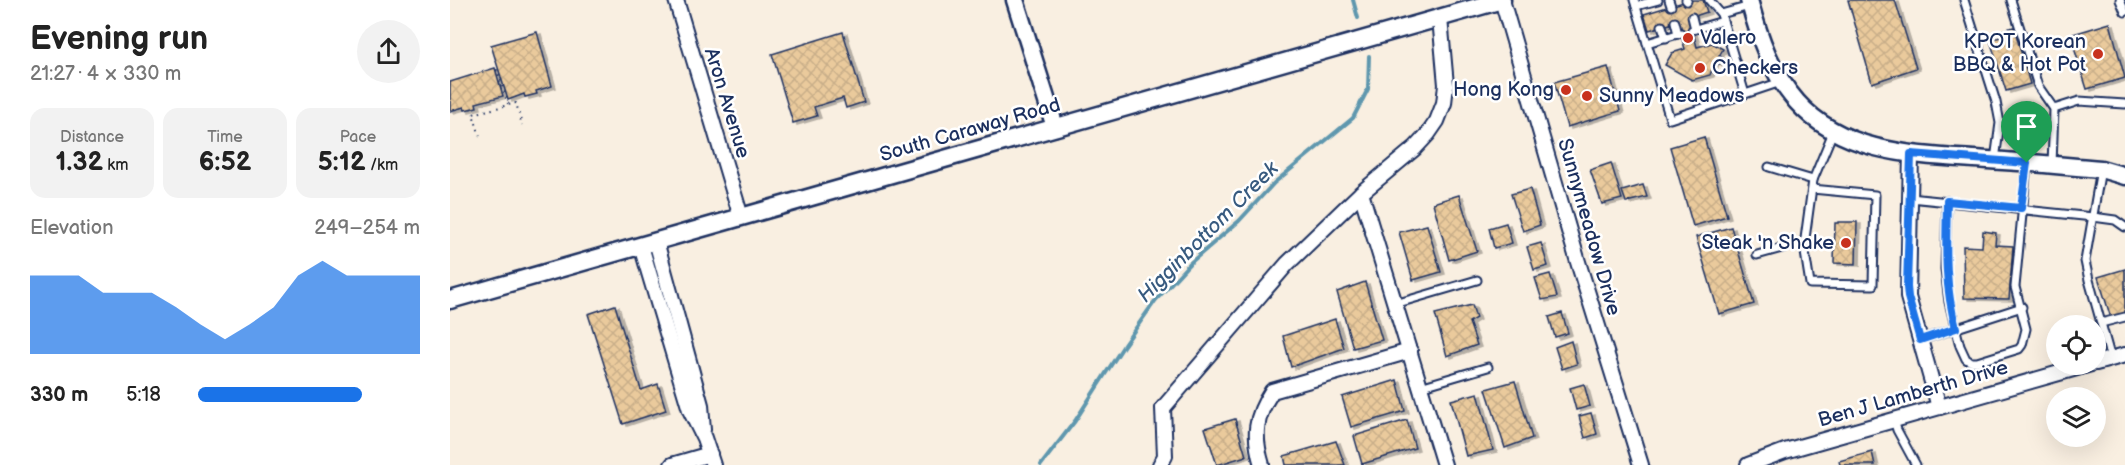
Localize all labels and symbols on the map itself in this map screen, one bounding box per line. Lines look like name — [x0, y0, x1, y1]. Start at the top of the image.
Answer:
place label: Valero — [1700, 26, 1756, 50]
place label: KPOT Korean BBQ & Hot Pot — [1953, 30, 2086, 77]
marker: Valero — [1681, 31, 1695, 45]
street label: Aron Avenue — [699, 45, 755, 161]
marker: KPOT Korean BBQ & Hot Pot — [2091, 47, 2105, 61]
place label: Checkers — [1712, 56, 1798, 80]
marker: Checkers — [1693, 61, 1707, 75]
place label: Hong Kong — [1453, 78, 1554, 102]
marker: Hong Kong — [1559, 83, 1573, 97]
place label: Sunny Meadows — [1599, 84, 1744, 108]
marker: Sunny Meadows — [1580, 89, 1594, 103]
street label: South Caraway Road — [877, 93, 1063, 167]
pin — [2001, 101, 2052, 163]
street label: Sunnymeadow Drive — [1552, 136, 1626, 318]
water label: Higginbottom Creek — [1132, 156, 1284, 308]
place label: Steak 'n Shake — [1701, 231, 1834, 255]
marker: Steak 'n Shake — [1839, 236, 1853, 250]
street label: Ben J Lamberth Drive — [1815, 355, 2011, 433]

